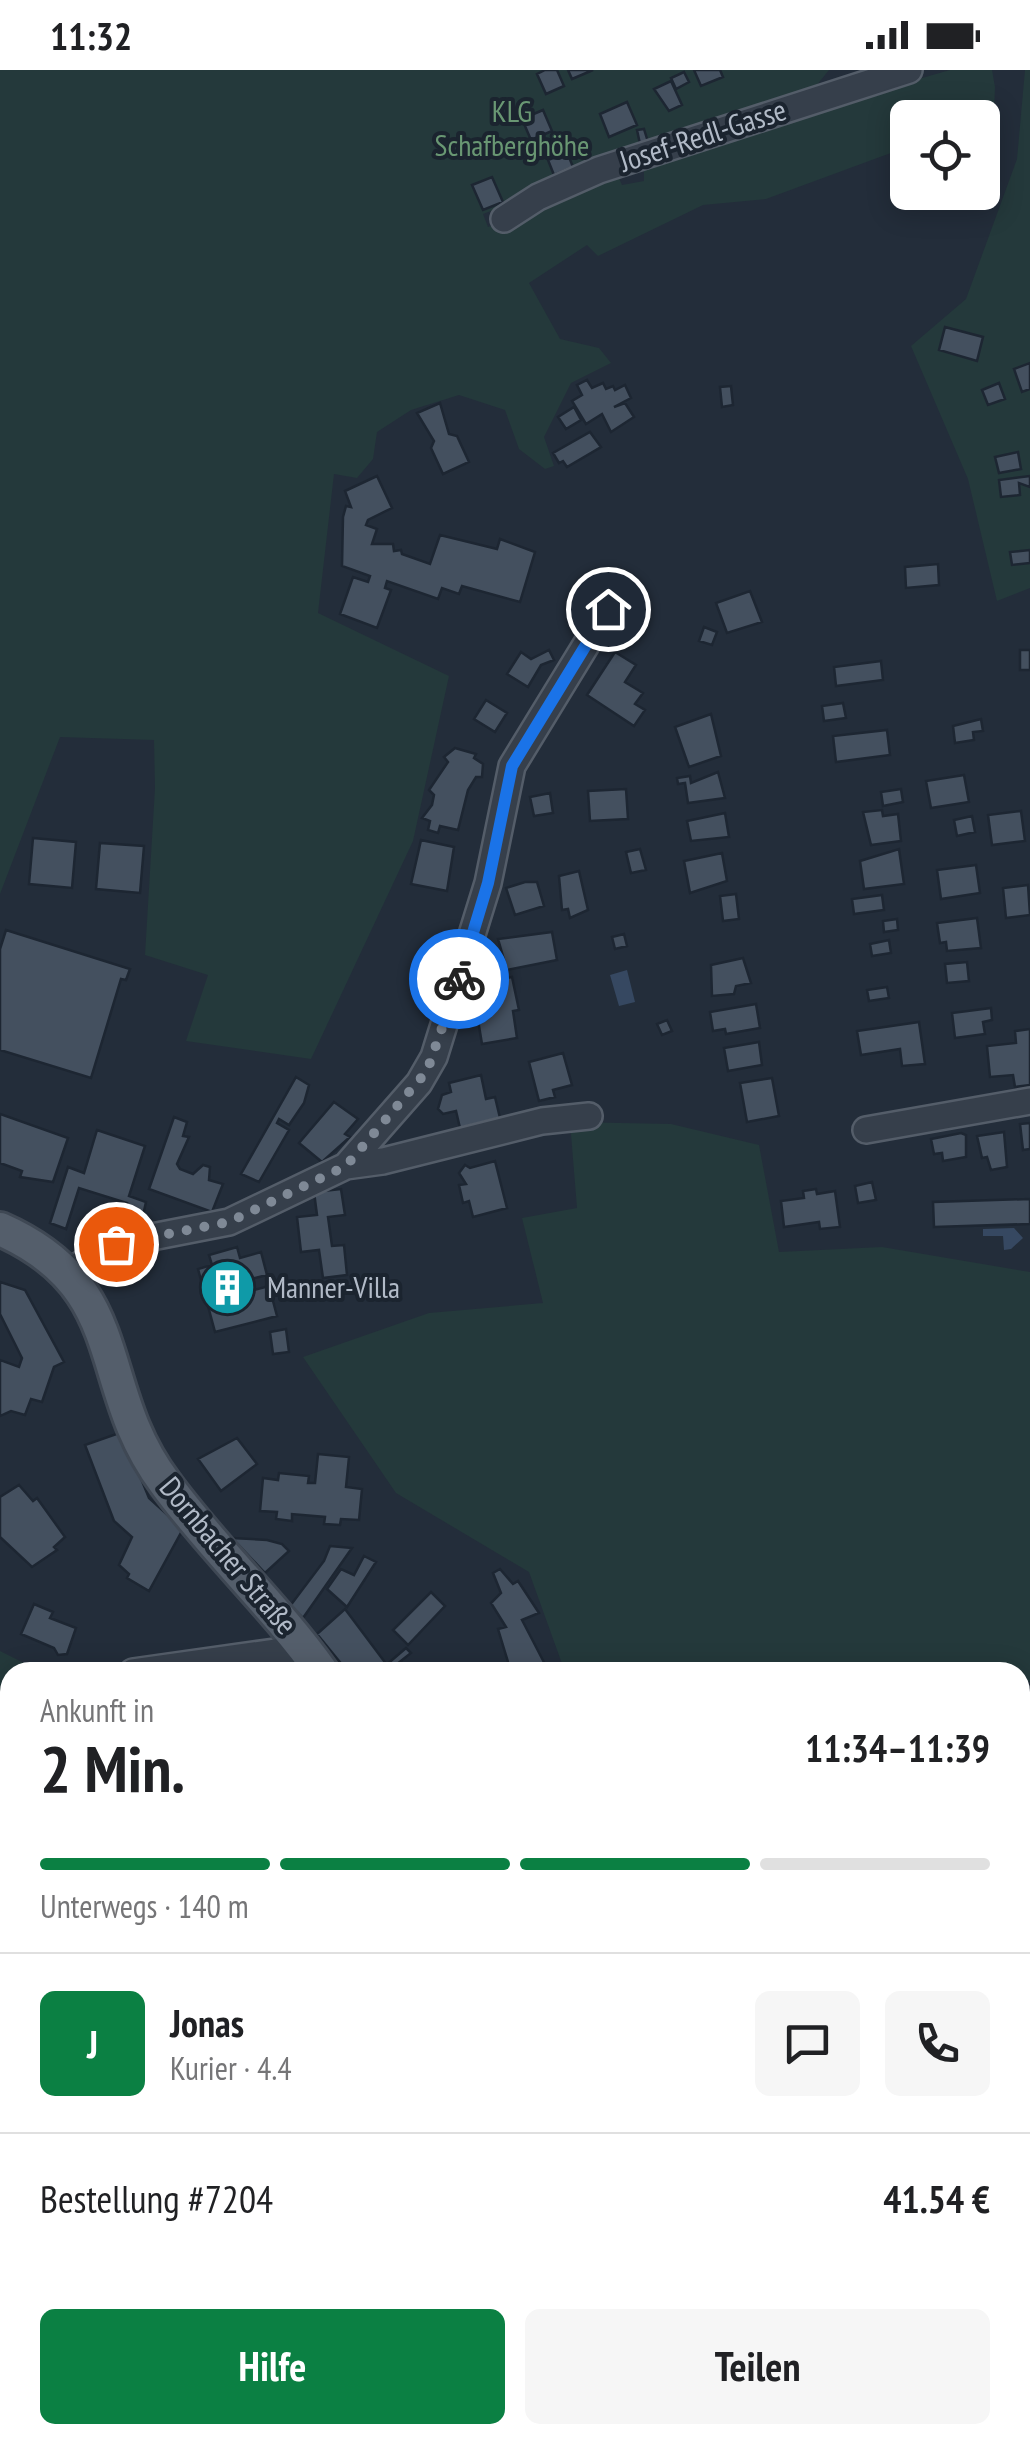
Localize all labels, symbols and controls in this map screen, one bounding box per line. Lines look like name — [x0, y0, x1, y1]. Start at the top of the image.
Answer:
text: 11:32 — [50, 11, 132, 60]
street label: Josef-Redl-Gasse — [613, 89, 791, 180]
park label: KLG Schafberghöhe — [435, 91, 589, 164]
map controls — [890, 100, 1000, 210]
button: locate — [890, 100, 1000, 210]
pin — [566, 567, 651, 652]
icon: home — [581, 582, 636, 637]
courier — [409, 929, 509, 1029]
icon: bike — [432, 952, 487, 1007]
pin — [74, 1202, 159, 1287]
icon: bag — [89, 1217, 144, 1272]
building icon: Manner-Villa — [198, 1258, 258, 1318]
place label: Manner-Villa — [267, 1267, 400, 1306]
street label: Dornbacher Straße — [152, 1468, 307, 1642]
text: Ankunft in — [40, 1689, 154, 1731]
text: 11:34–11:39 — [805, 1723, 990, 1772]
text: 2 Min. — [40, 1726, 185, 1810]
text: Unterwegs · 140 m — [40, 1885, 249, 1927]
button: chat — [755, 1991, 860, 2096]
button: phone — [885, 1991, 990, 2096]
text: Jonas — [170, 1998, 244, 2047]
text: J — [87, 2019, 98, 2068]
text: Kurier · 4.4 — [170, 2047, 292, 2089]
text: Bestellung #7204 — [40, 2174, 273, 2223]
text: 41.54 € — [883, 2174, 990, 2223]
button: Hilfe — [40, 2309, 505, 2424]
button: Teilen — [525, 2309, 990, 2424]

